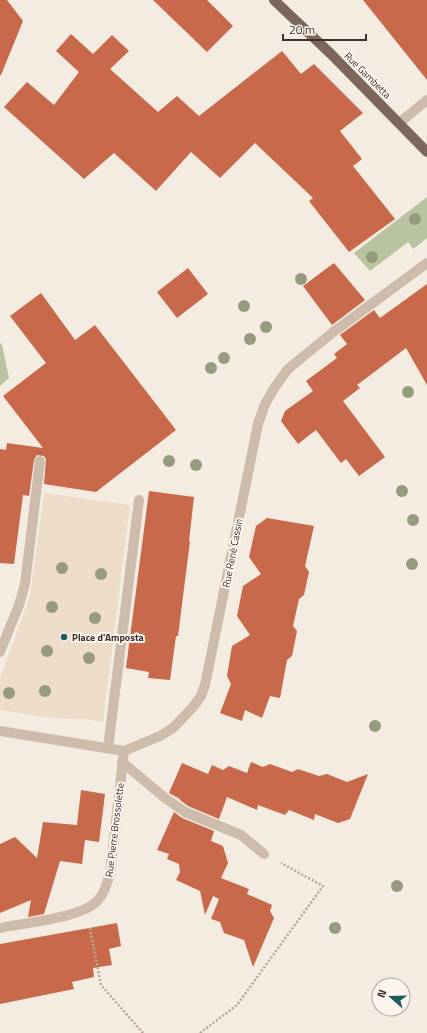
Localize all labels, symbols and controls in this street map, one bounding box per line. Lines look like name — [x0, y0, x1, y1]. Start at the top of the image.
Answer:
scale bar — [283, 16, 366, 42]
text: 20 m — [289, 20, 315, 39]
street label: Rue Gambetta — [341, 49, 394, 102]
street label: Rue René Cassin — [218, 517, 247, 589]
place label: Place d'Amposta — [72, 630, 144, 645]
marker: Place d'Amposta — [59, 632, 69, 642]
street label: Rue Pierre Brossolette — [101, 782, 128, 878]
north arrow — [371, 977, 411, 1017]
text: N — [373, 987, 390, 1000]

